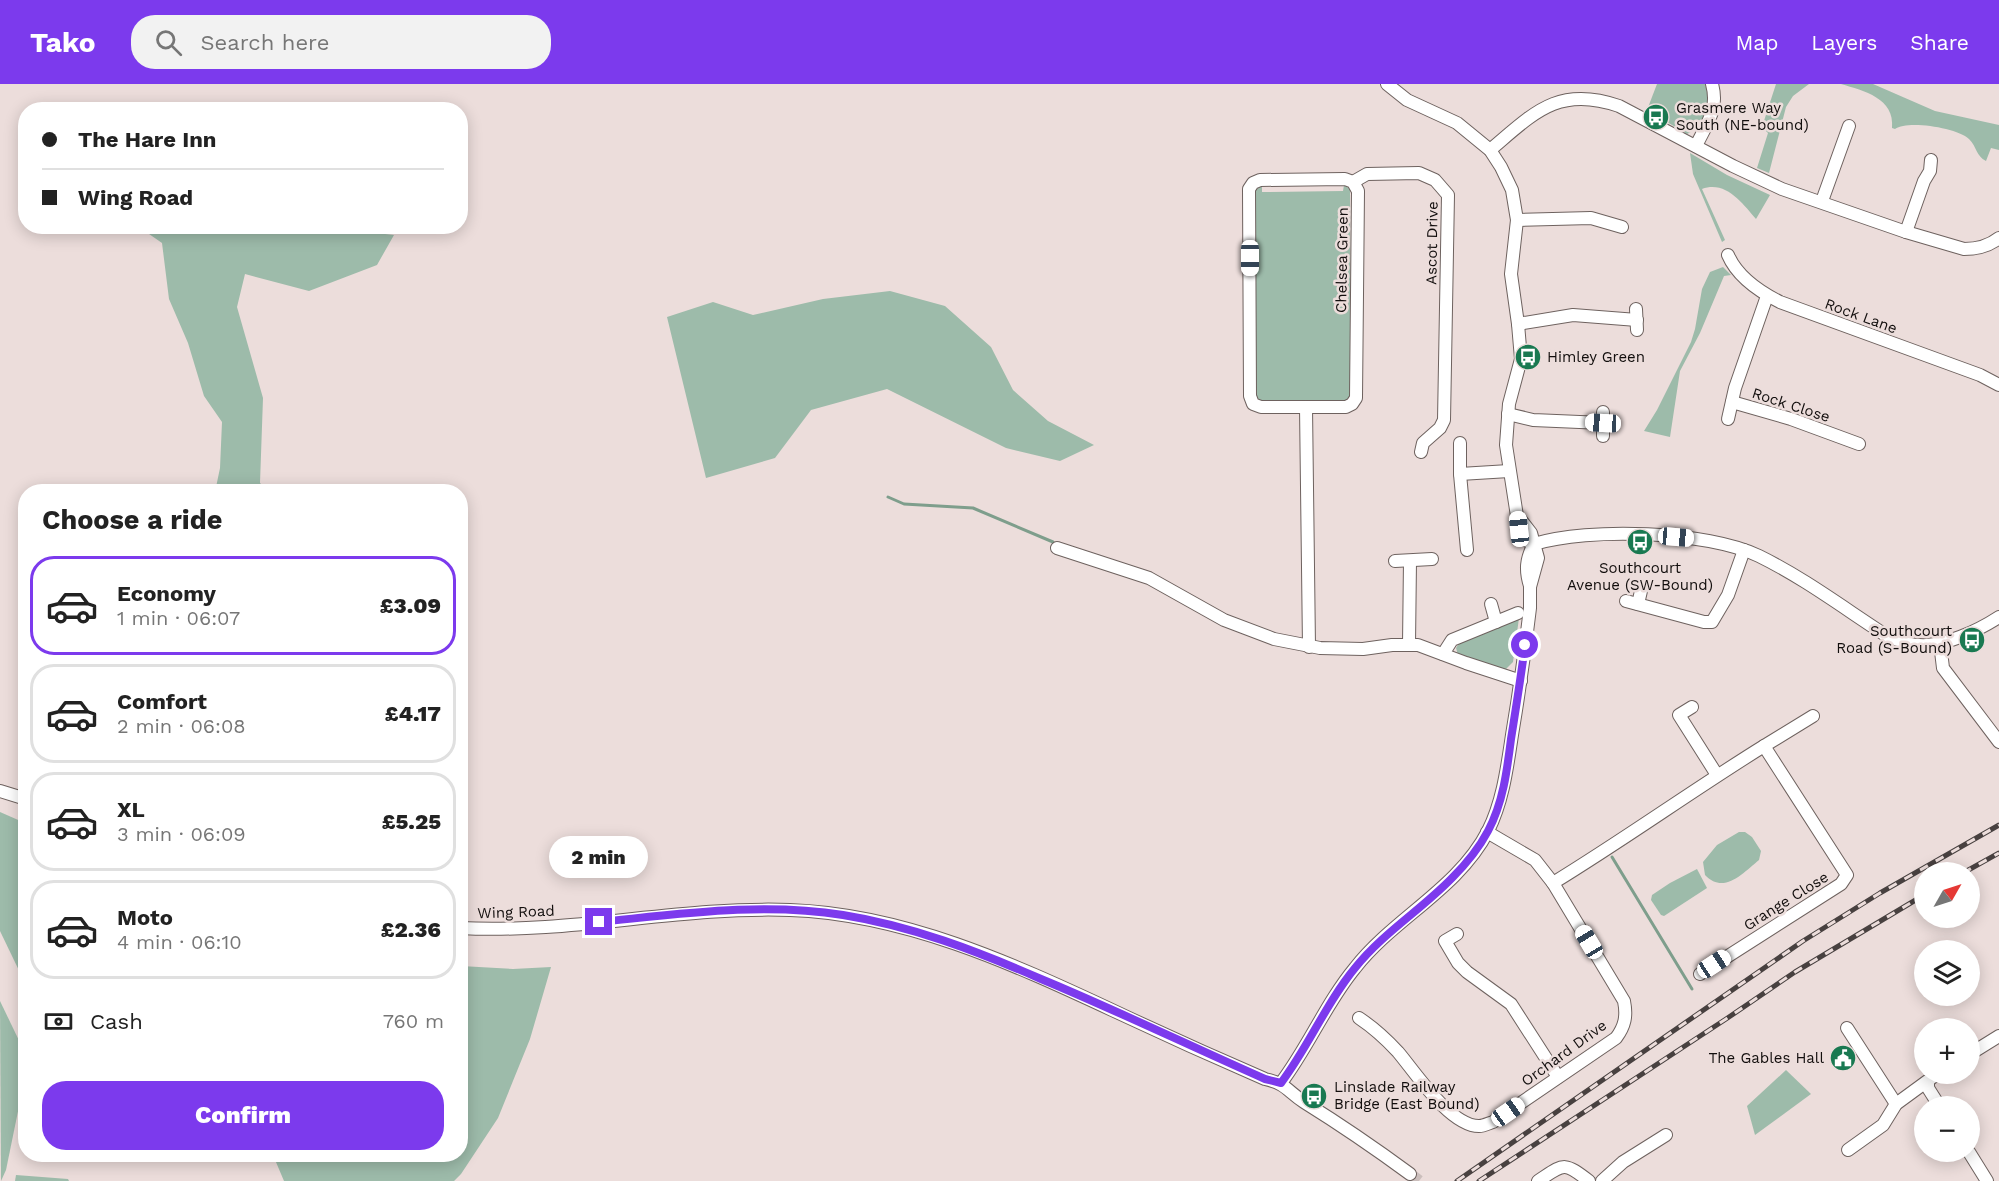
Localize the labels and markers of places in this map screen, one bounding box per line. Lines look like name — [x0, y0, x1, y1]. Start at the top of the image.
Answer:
place label: Grasmere Way South (NE-bound) — [1676, 99, 1809, 134]
bus stop icon: Grasmere Way South (NE-bound) — [1641, 102, 1671, 132]
bus stop icon: Himley Green — [1513, 342, 1543, 372]
place label: Himley Green — [1547, 348, 1645, 366]
bus stop icon: Southcourt Avenue (SW-Bound) — [1625, 527, 1655, 557]
place label: Southcourt Avenue (SW-Bound) — [1567, 559, 1713, 594]
place label: Southcourt Road (S-Bound) — [1836, 622, 1953, 657]
bus stop icon: Southcourt Road (S-Bound) — [1957, 625, 1987, 655]
public building icon: The Gables Hall — [1828, 1043, 1858, 1073]
place label: The Gables Hall — [1709, 1049, 1824, 1067]
place label: Linslade Railway Bridge (East Bound) — [1334, 1078, 1479, 1113]
bus stop icon: Linslade Railway Bridge (East Bound) — [1299, 1081, 1329, 1111]

